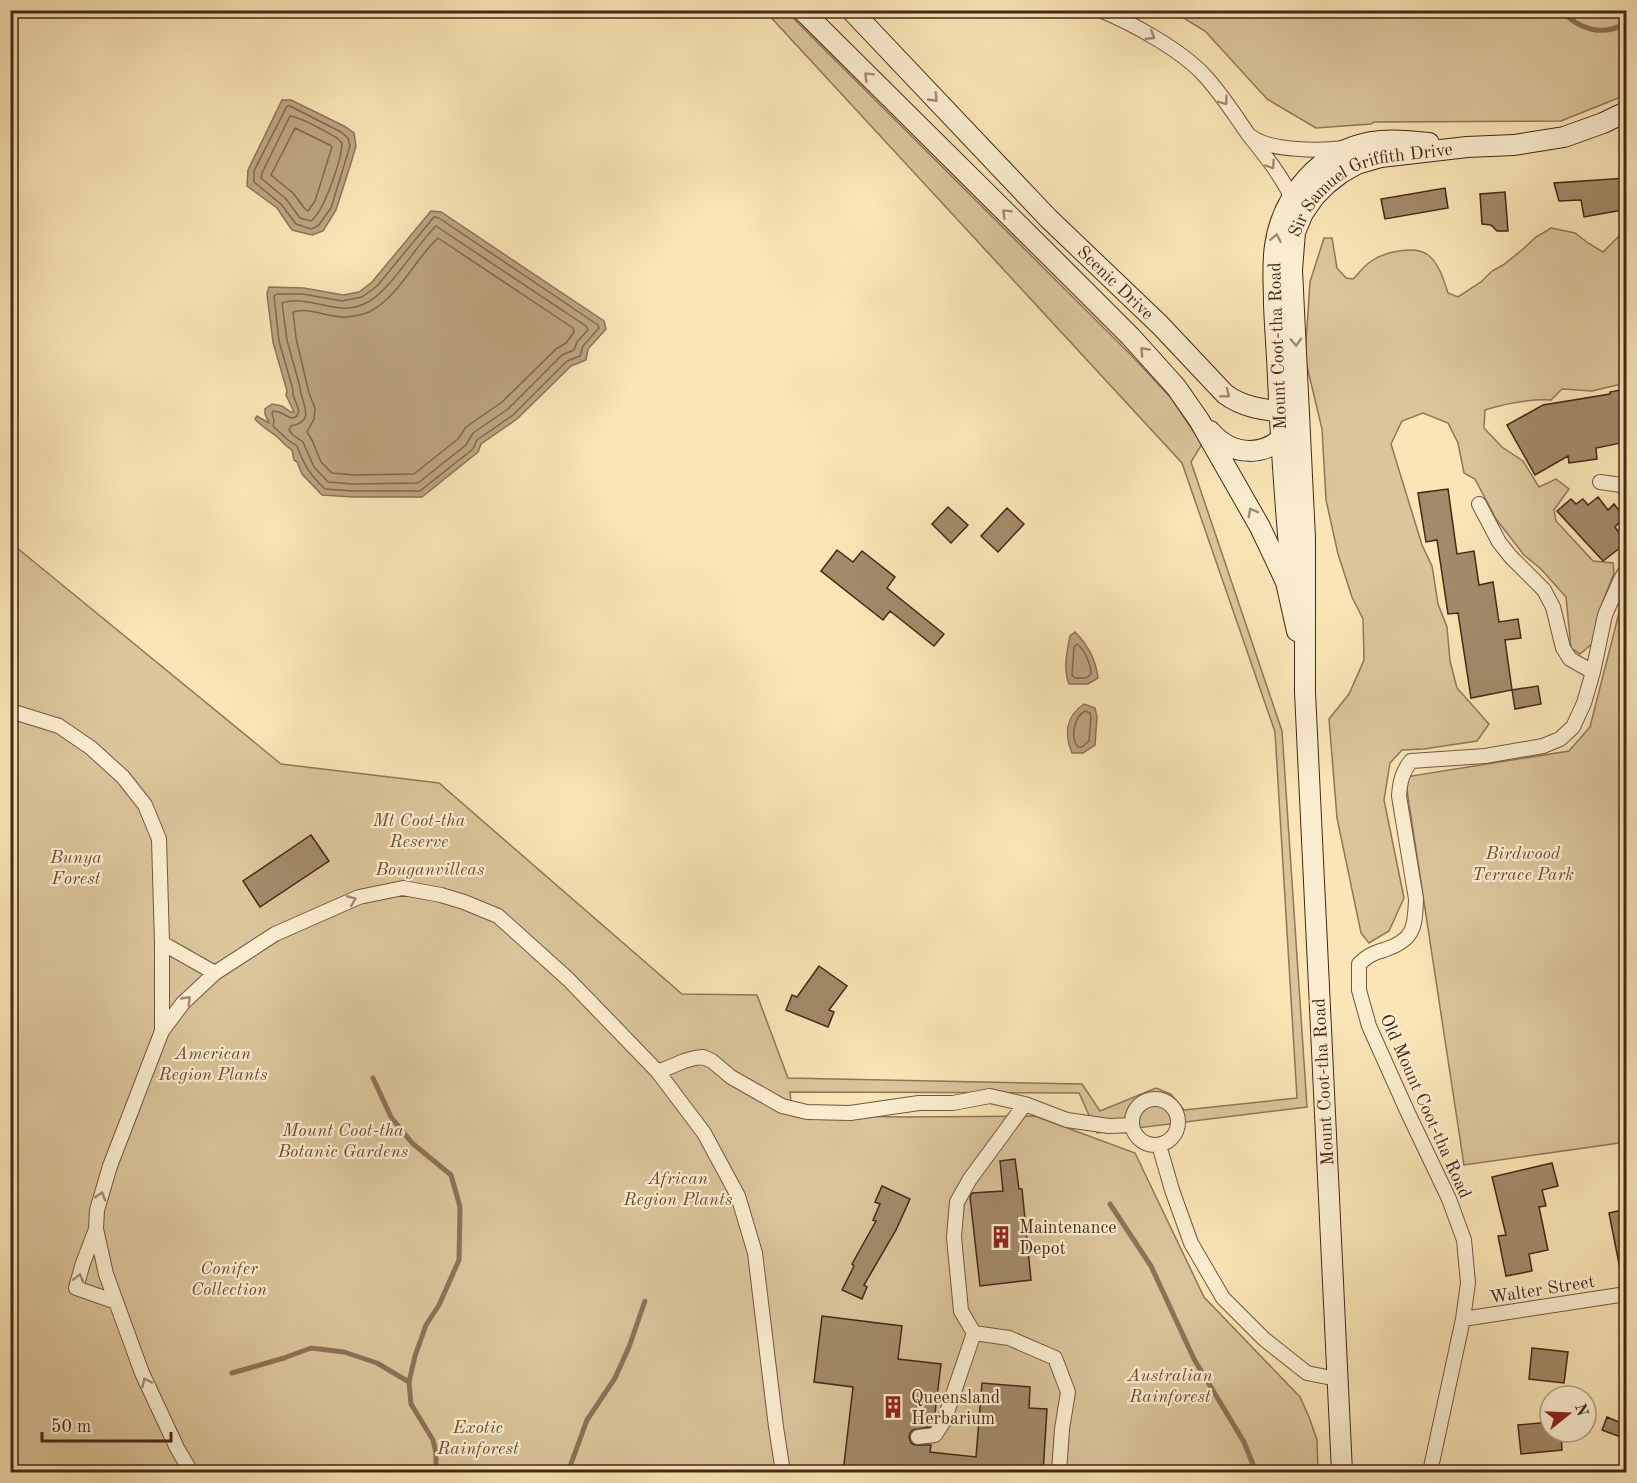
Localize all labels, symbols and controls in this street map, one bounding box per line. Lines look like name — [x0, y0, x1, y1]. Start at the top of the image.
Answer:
one-way arrow — [1145, 29, 1155, 41]
one-way arrow — [864, 72, 875, 83]
one-way arrow — [927, 91, 938, 102]
one-way arrow — [1217, 94, 1228, 105]
street label: Sir Samuel Griffith Drive — [1286, 141, 1454, 240]
one-way arrow — [1264, 158, 1275, 169]
one-way arrow — [1003, 209, 1014, 220]
one-way arrow — [1269, 233, 1282, 243]
street label: Scenic Drive — [1073, 243, 1157, 324]
street label: Mount Coot-tha Road — [1266, 262, 1290, 430]
one-way arrow — [1290, 338, 1303, 347]
one-way arrow — [1140, 347, 1151, 358]
one-way arrow — [1219, 386, 1230, 397]
one-way arrow — [1248, 508, 1259, 518]
park label: Mt Coot-tha Reserve — [372, 812, 466, 851]
park label: Birdwood Terrace Park — [1472, 845, 1574, 884]
park label: Bunya Forest — [49, 849, 102, 888]
park label: Bouganvilleas — [374, 861, 485, 879]
one-way arrow — [346, 895, 357, 907]
one-way arrow — [179, 997, 190, 1008]
street label: Mount Coot-tha Road — [1311, 998, 1337, 1166]
street label: Old Mount Coot-tha Road — [1376, 1012, 1474, 1201]
park label: American Region Plants — [158, 1045, 268, 1084]
park label: Mount Coot-tha Botanic Gardens — [277, 1122, 409, 1161]
park label: African Region Plants — [623, 1170, 733, 1209]
one-way arrow — [94, 1191, 106, 1202]
place label: Maintenance Depot — [1019, 1219, 1117, 1258]
building icon: Maintenance Depot — [988, 1224, 1014, 1250]
park label: Conifer Collection — [191, 1260, 267, 1299]
one-way arrow — [72, 1273, 85, 1283]
street label: Walter Street — [1488, 1273, 1596, 1307]
park label: Australian Rainforest — [1126, 1367, 1213, 1406]
one-way arrow — [142, 1378, 154, 1389]
north arrow — [1538, 1384, 1598, 1444]
place label: Queensland Herbarium — [911, 1389, 1000, 1428]
building icon: Queensland Herbarium — [880, 1394, 906, 1420]
text: N — [1571, 1402, 1590, 1419]
scale bar — [42, 1405, 171, 1443]
text: 50 m — [51, 1418, 91, 1436]
park label: Exotic Rainforest — [436, 1419, 519, 1458]

